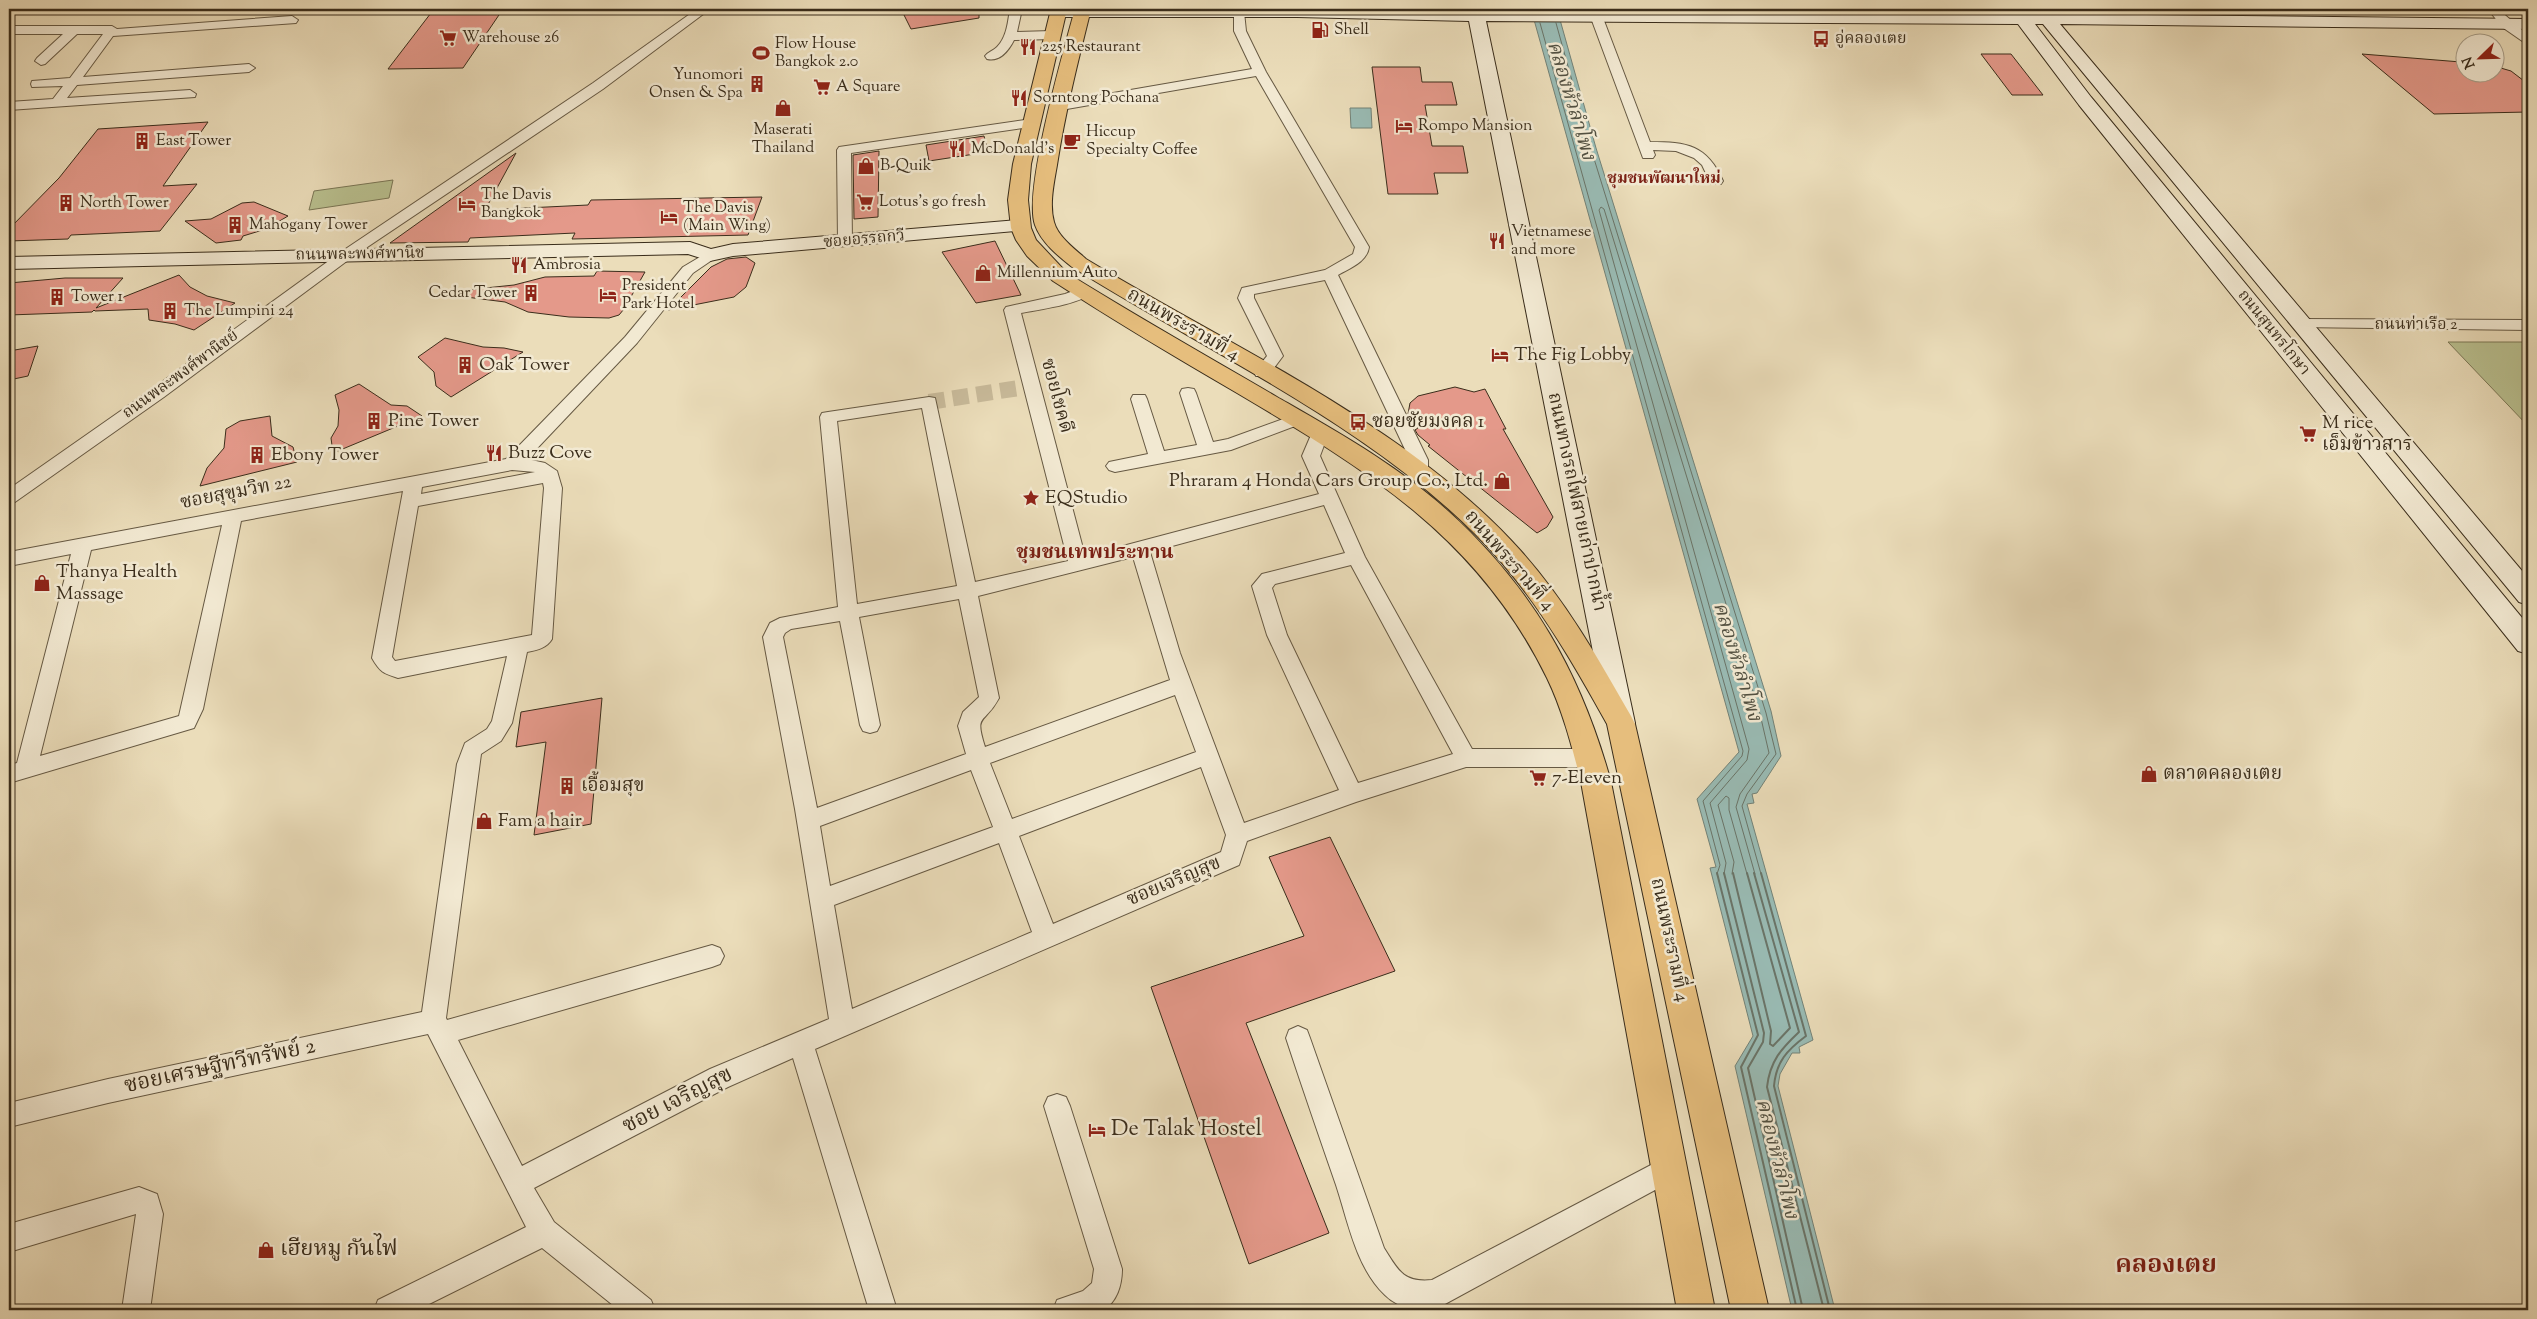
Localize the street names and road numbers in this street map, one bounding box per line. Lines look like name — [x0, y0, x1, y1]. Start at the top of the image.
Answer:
street label: ซอยอรรถกวี — [822, 225, 906, 255]
street label: ถนนพละพงศ์พานิช — [295, 242, 425, 268]
street label: ถนนพระรามที่ 4 — [1122, 279, 1246, 368]
street label: ถนนสุนทรโกษา — [2231, 285, 2316, 381]
street label: ถนนท่าเรือ 2 — [2375, 314, 2458, 337]
street label: ถนนพละพงศ์พานิชย์ — [118, 325, 244, 425]
street label: ซอยโชคดี — [1033, 355, 1082, 436]
street label: ถนนทางรถไฟสายเก่าปากน้ำ — [1540, 389, 1615, 614]
street label: ซอยสุขุมวิท 22 — [178, 469, 294, 517]
street label: ถนนพระรามที่ 4 — [1457, 503, 1563, 618]
street label: ซอยเจริญสุข — [1123, 850, 1225, 914]
street label: ถนนพระรามที่ 4 — [1643, 875, 1698, 1005]
street label: ซอยเศรษฐีทวีทรัพย์ 2 — [121, 1031, 319, 1103]
street label: ซอย เจริญสุข — [617, 1059, 739, 1143]

